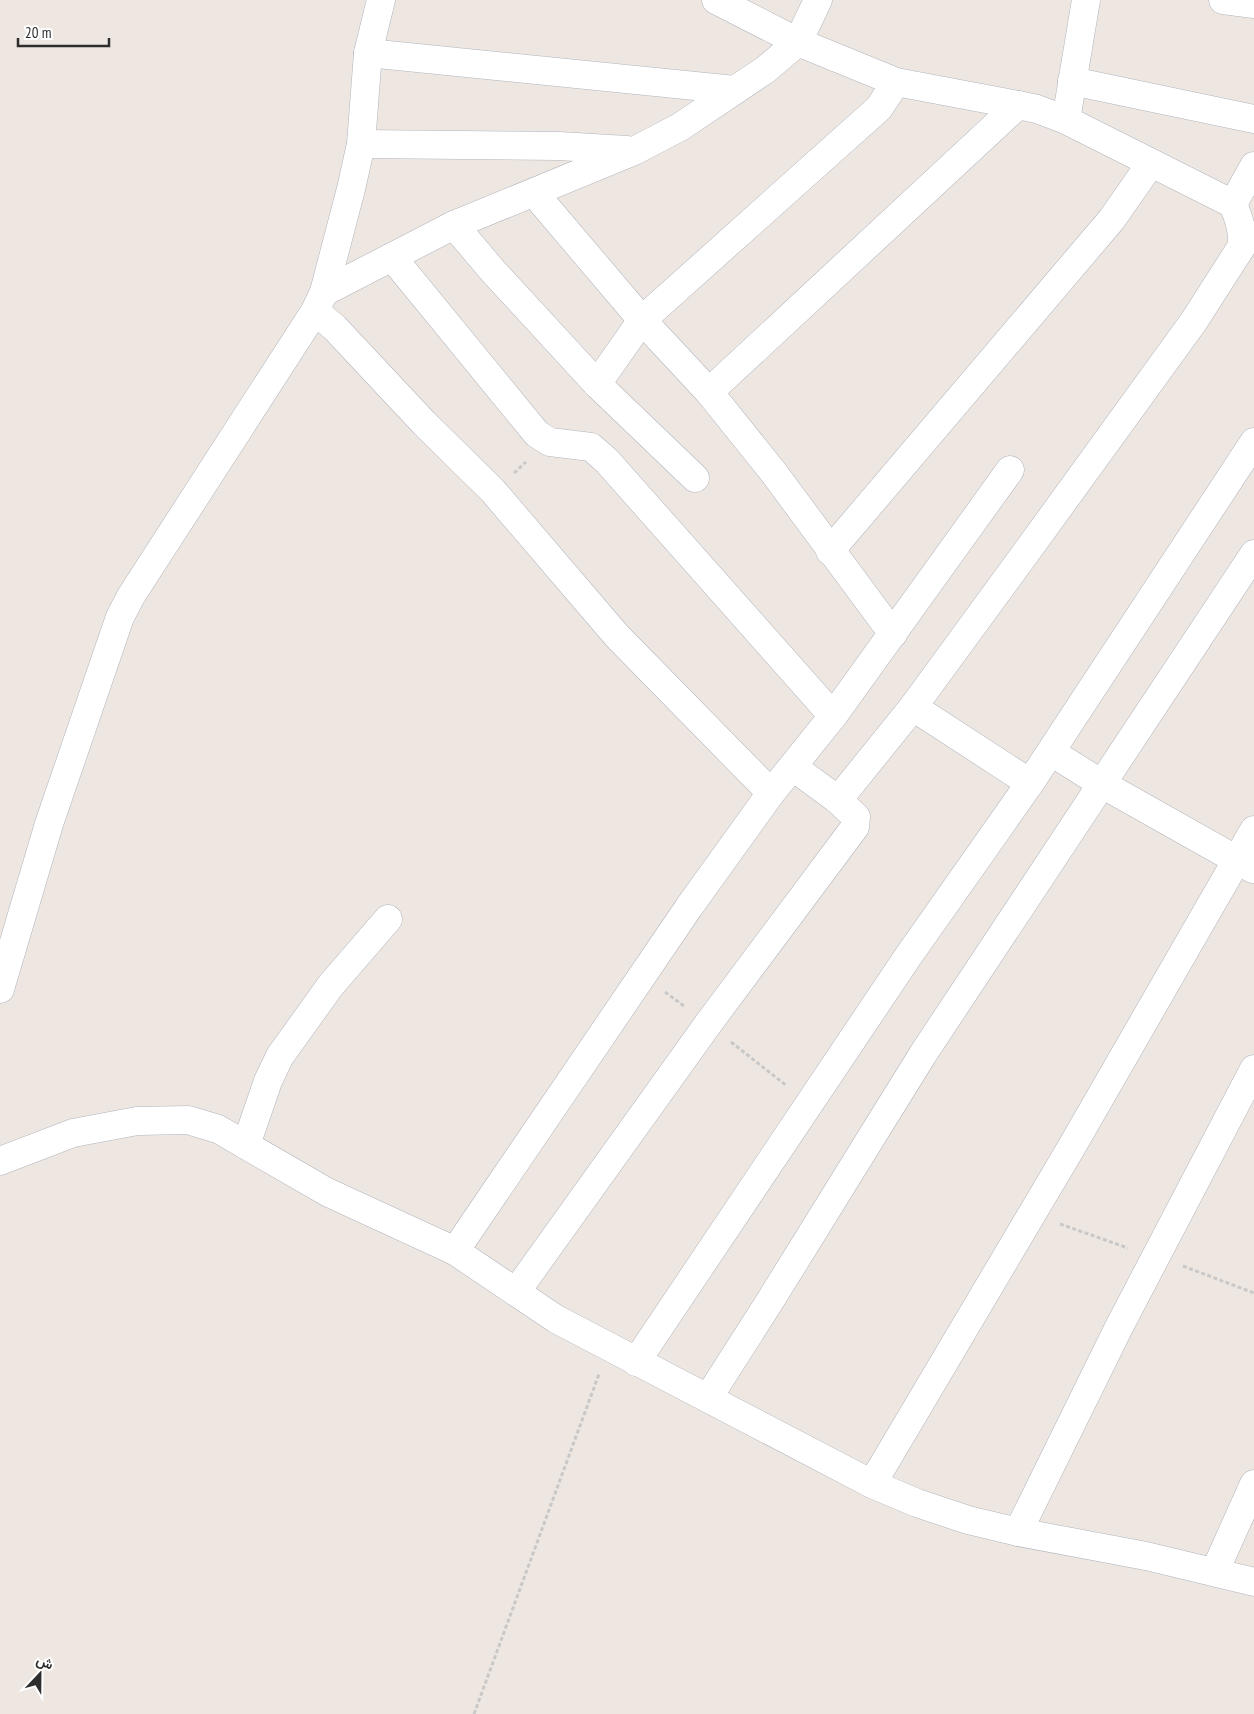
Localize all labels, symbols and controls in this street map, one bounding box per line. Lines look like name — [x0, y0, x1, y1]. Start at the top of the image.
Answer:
scale bar — [18, 15, 109, 47]
text: 20 m — [25, 23, 51, 42]
north arrow — [15, 1649, 65, 1699]
text: ش — [34, 1650, 56, 1674]

